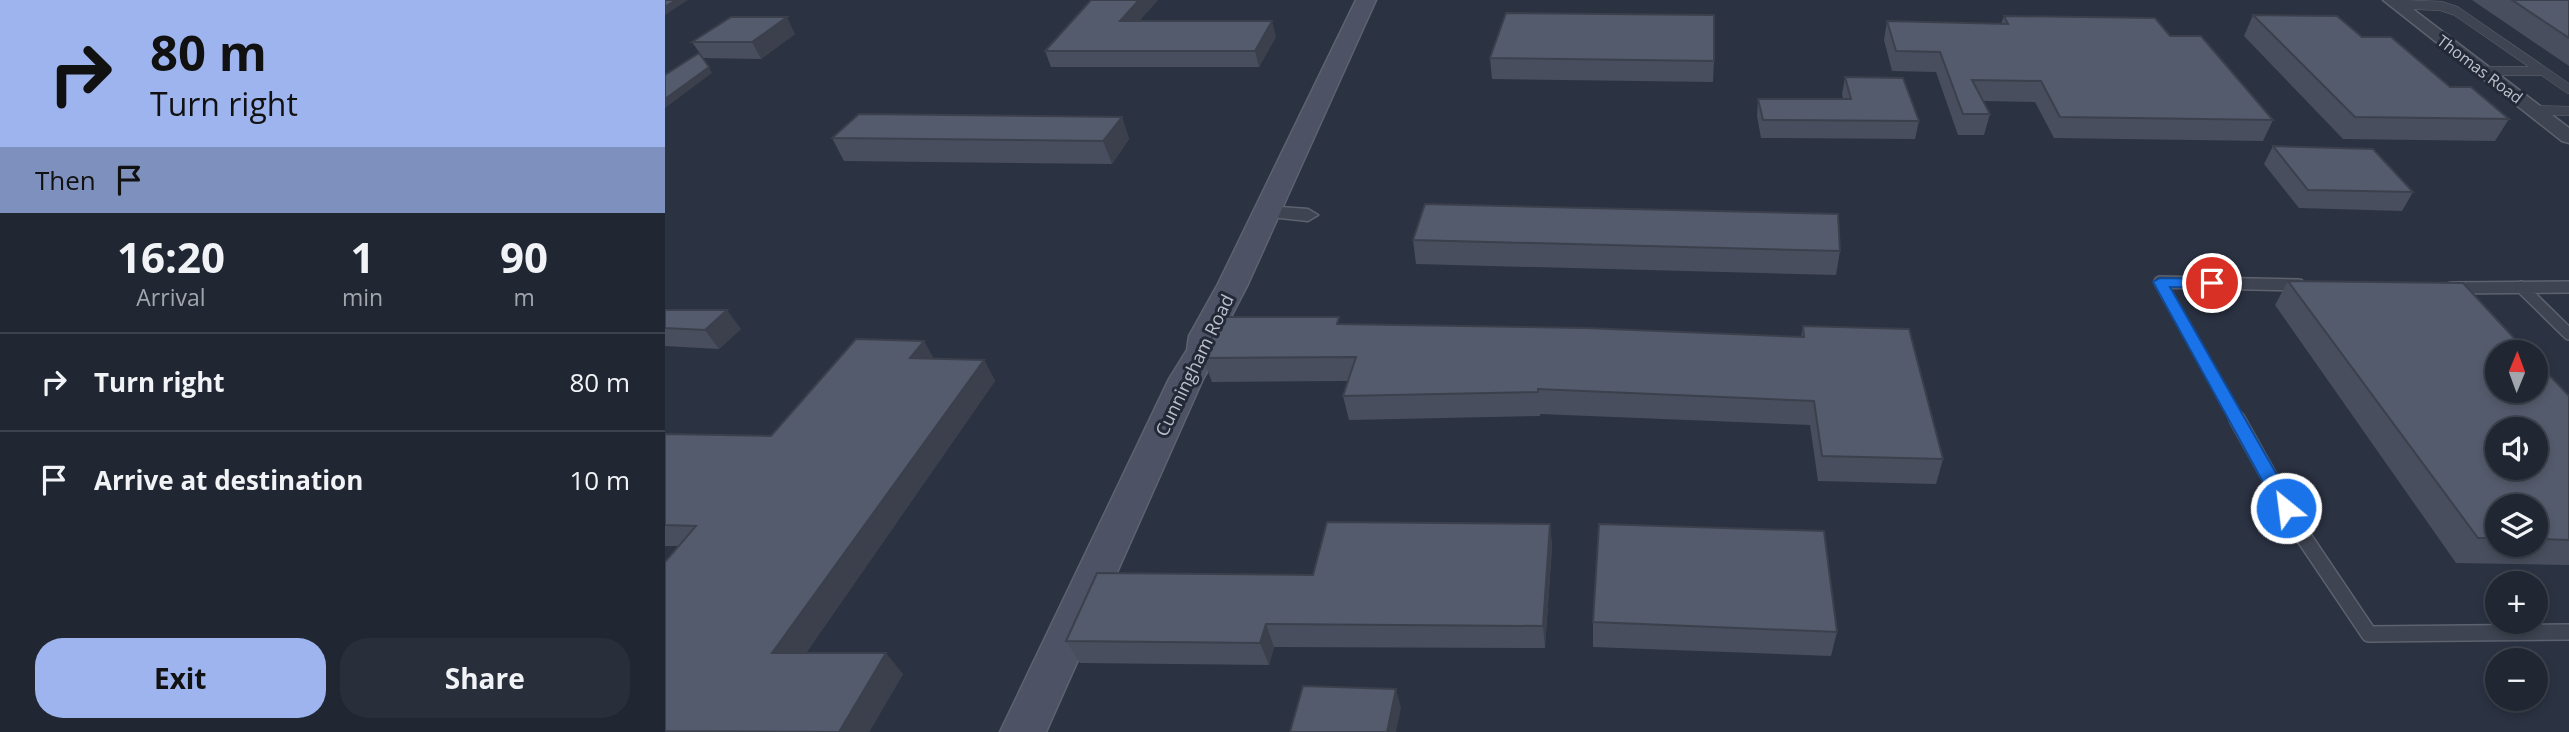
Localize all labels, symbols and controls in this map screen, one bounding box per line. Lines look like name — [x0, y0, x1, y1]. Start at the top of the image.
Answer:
text: 80 m — [150, 19, 267, 85]
icon: right — [35, 28, 126, 119]
street label: Thomas Road — [2433, 30, 2527, 108]
text: Turn right — [150, 82, 298, 125]
icon: arrive — [110, 161, 148, 199]
text: Then — [35, 162, 96, 198]
text: 16:20 — [117, 228, 225, 285]
text: 1 — [350, 228, 375, 285]
text: 90 — [500, 228, 548, 285]
pin — [2182, 253, 2242, 313]
icon: arrive — [2193, 264, 2231, 302]
text: Arrival — [136, 281, 206, 313]
text: min — [342, 281, 383, 313]
text: m — [513, 281, 535, 313]
street label: Cunningham Road — [1149, 290, 1239, 440]
north arrow — [2485, 340, 2548, 402]
map controls — [2485, 340, 2548, 711]
icon: right — [35, 363, 73, 401]
text: Turn right — [94, 364, 225, 400]
text: 80 m — [569, 364, 630, 400]
button: sound — [2485, 417, 2548, 480]
icon: arrive — [35, 461, 73, 499]
text: Arrive at destination — [94, 462, 363, 498]
text: 10 m — [569, 462, 630, 498]
position arrow — [2249, 471, 2323, 545]
button: layers — [2485, 494, 2548, 557]
button: + — [2485, 571, 2548, 634]
button: Exit — [35, 638, 326, 718]
button: Share — [340, 638, 630, 718]
button: − — [2485, 648, 2548, 711]

